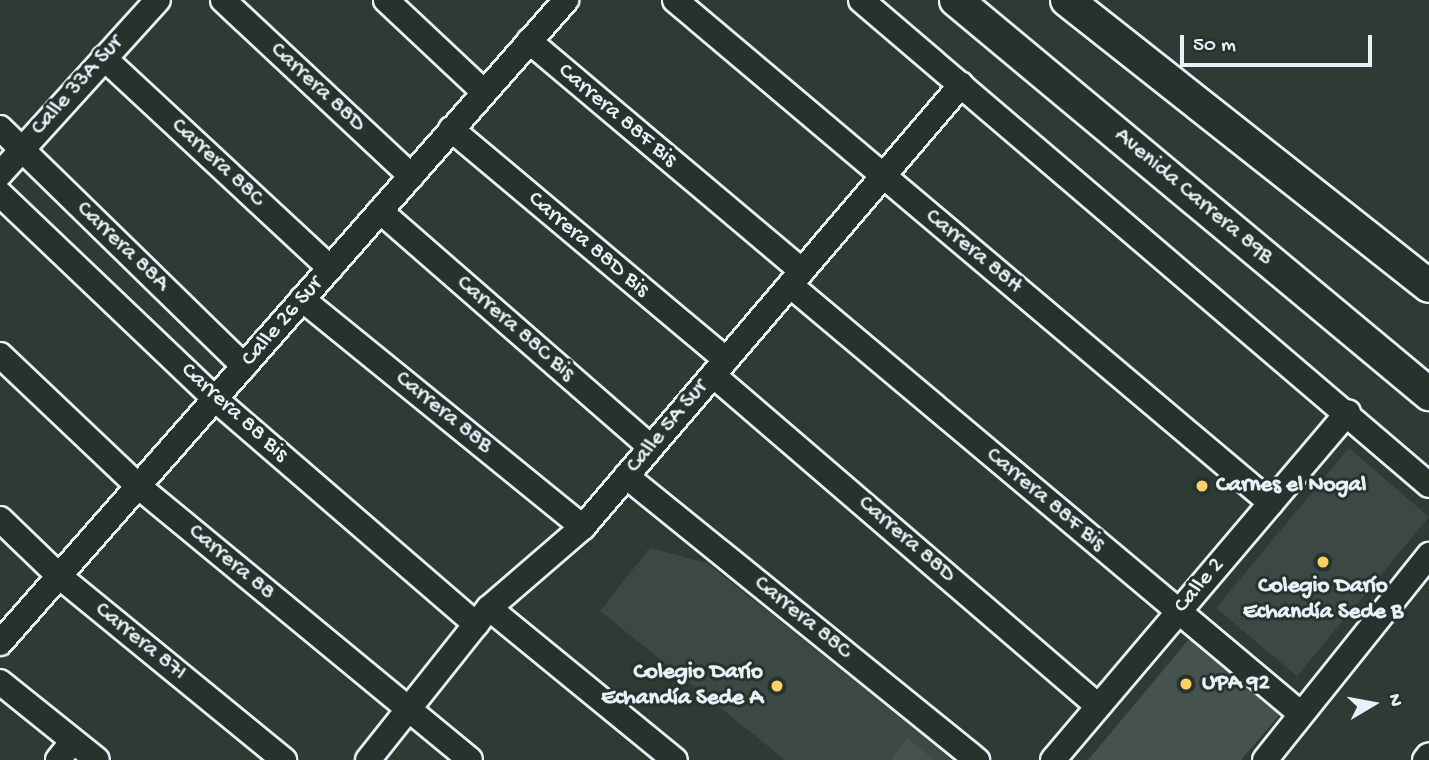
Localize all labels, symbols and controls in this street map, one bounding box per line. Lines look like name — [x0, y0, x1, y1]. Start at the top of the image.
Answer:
scale bar — [1184, 21, 1376, 65]
street label: Calle 33A Sur — [26, 30, 130, 142]
text: 50 m — [1193, 34, 1236, 59]
street label: Carrera 88D — [264, 37, 370, 139]
street label: Carrera 88F Bis — [552, 58, 682, 174]
street label: Carrera 88C — [165, 113, 269, 213]
street label: Avenida Carrera 89B — [1108, 123, 1278, 271]
street label: Carrera 88D Bis — [521, 186, 655, 304]
street label: Carrera 88A — [70, 196, 174, 298]
street label: Carrera 88H — [919, 203, 1027, 301]
street label: Carrera 88C Bis — [450, 270, 580, 388]
street label: Calle 26 Sur — [236, 271, 330, 373]
street label: Carrera 88 Bis — [174, 357, 294, 469]
street label: Carrera 88B — [389, 366, 497, 460]
street label: Calle 5A Sur — [621, 375, 715, 479]
street label: Carrera 88F Bis — [980, 442, 1110, 558]
place label: Carnes el Nogal — [1216, 472, 1366, 500]
marker: Carnes el Nogal — [1194, 478, 1210, 494]
street label: Carrera 88D — [852, 490, 960, 590]
street label: Carrera 88 — [182, 519, 280, 607]
street label: Calle 2 — [1169, 553, 1231, 619]
marker: Colegio Darío Echandía Sede B — [1315, 554, 1331, 570]
street label: Carrera 88C — [748, 570, 856, 666]
place label: Colegio Darío Echandía Sede B — [1243, 573, 1403, 627]
street label: Carrera 87I — [89, 597, 191, 687]
place label: Colegio Darío Echandía Sede A — [601, 659, 763, 713]
north arrow — [1338, 669, 1408, 739]
place label: UPA 92 — [1202, 670, 1270, 698]
marker: UPA 92 — [1176, 674, 1196, 694]
marker: Colegio Darío Echandía Sede A — [769, 678, 785, 694]
text: N — [1382, 692, 1407, 708]

